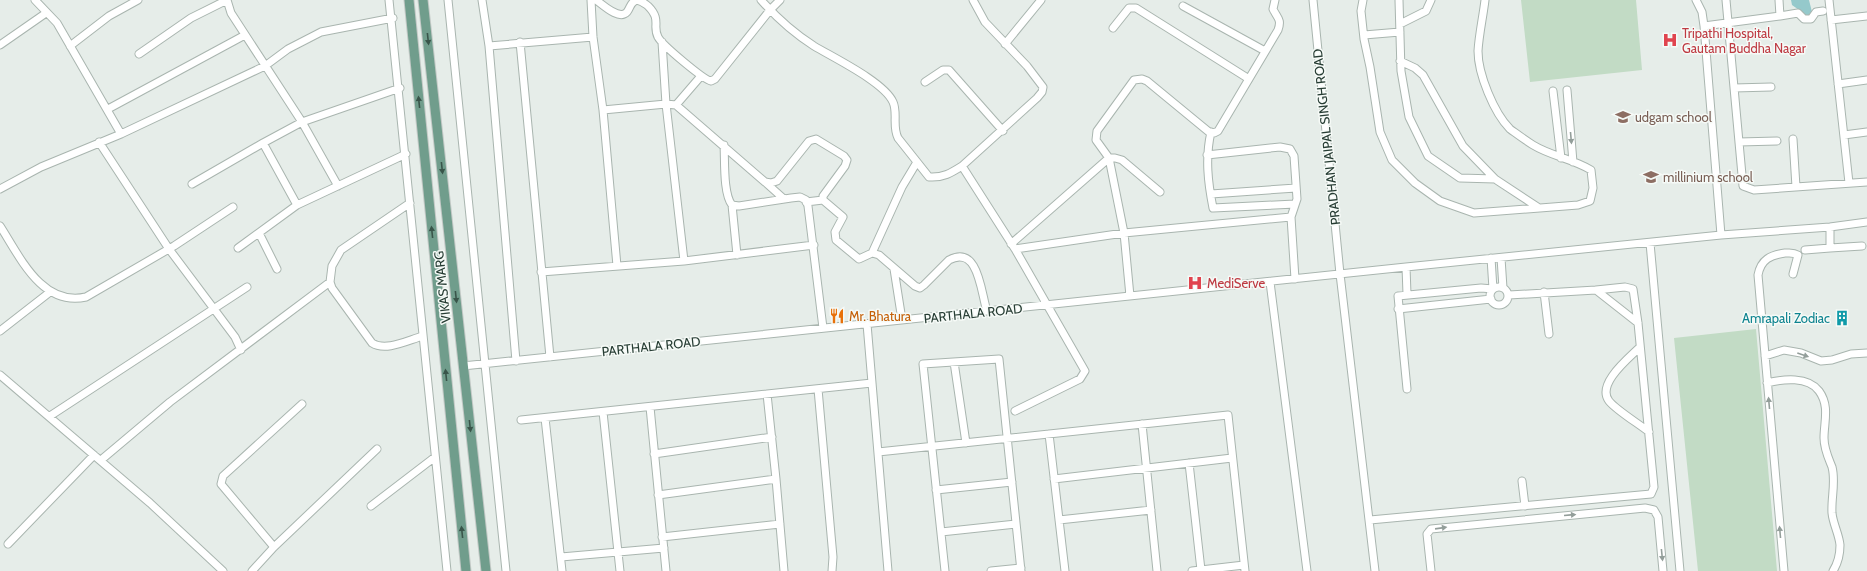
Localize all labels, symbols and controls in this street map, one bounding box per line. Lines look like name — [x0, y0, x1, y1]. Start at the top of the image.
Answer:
place label: Tripathi Hospital, Gautam Buddha Nagar — [1682, 25, 1807, 56]
hospital icon: Tripathi Hospital, Gautam Buddha Nagar — [1661, 31, 1679, 49]
one-way arrow — [424, 33, 431, 45]
street label: PRADHAN JAIPAL SINGH ROAD — [1309, 48, 1343, 226]
one-way arrow — [416, 96, 422, 108]
school or university icon: udgam school — [1614, 108, 1632, 126]
place label: udgam school — [1635, 109, 1712, 125]
one-way arrow — [1568, 132, 1575, 144]
one-way arrow — [438, 162, 445, 174]
school or university icon: millinium school — [1642, 168, 1660, 186]
place label: millinium school — [1663, 169, 1753, 185]
one-way arrow — [429, 226, 435, 238]
street label: VIKAS MARG — [430, 250, 454, 324]
hospital icon: MediServe — [1186, 274, 1204, 292]
place label: MediServe — [1207, 275, 1266, 291]
one-way arrow — [453, 291, 459, 303]
street label: PARTHALA ROAD — [923, 300, 1023, 326]
restaurant icon: Mr. Bhatura — [828, 307, 846, 325]
place label: Mr. Bhatura — [849, 308, 912, 324]
building icon: Amrapali Zodiac — [1833, 309, 1851, 327]
place label: Amrapali Zodiac — [1742, 310, 1830, 326]
street label: PARTHALA ROAD — [601, 333, 701, 359]
one-way arrow — [1797, 352, 1809, 358]
one-way arrow — [443, 369, 450, 381]
one-way arrow — [1766, 397, 1773, 409]
one-way arrow — [467, 420, 473, 432]
one-way arrow — [1564, 512, 1576, 518]
one-way arrow — [1435, 525, 1447, 531]
one-way arrow — [459, 526, 465, 538]
one-way arrow — [1777, 526, 1784, 538]
one-way arrow — [1658, 549, 1665, 561]

